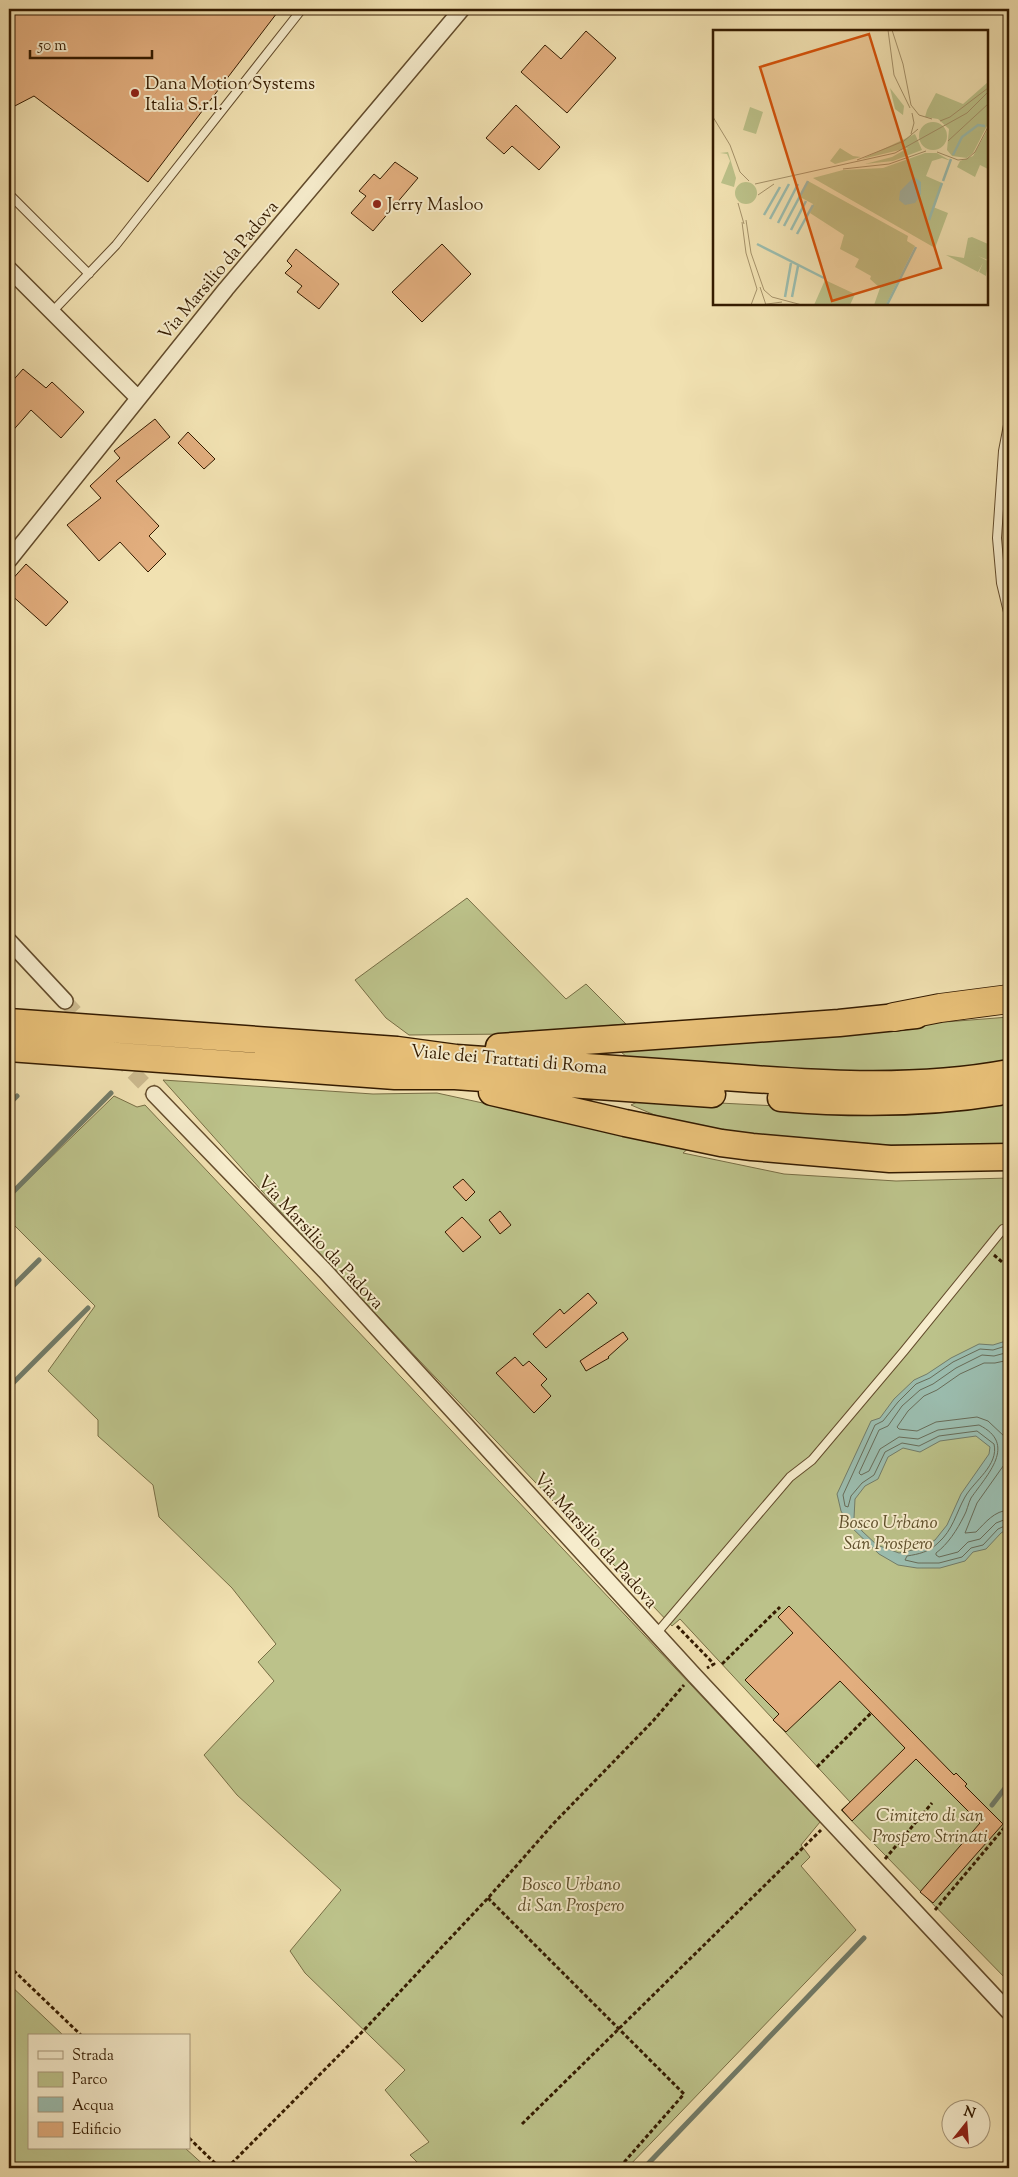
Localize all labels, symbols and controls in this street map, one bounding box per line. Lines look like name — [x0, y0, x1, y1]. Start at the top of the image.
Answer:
scale bar — [30, 28, 152, 60]
inset map — [713, 30, 988, 305]
text: 50 m — [37, 36, 67, 57]
place label: Dana Motion Systems Italia S.r.l. — [145, 72, 315, 119]
marker: Dana Motion Systems Italia S.r.l. — [129, 87, 141, 99]
place label: Jerry Masloo — [386, 193, 484, 219]
street label: Via Marsilio da Padova — [153, 196, 286, 347]
marker: Jerry Masloo — [371, 198, 383, 210]
street label: Viale dei Trattati di Roma — [409, 1039, 608, 1083]
street label: Via Marsilio da Padova — [250, 1170, 389, 1316]
street label: Via Marsilio da Padova — [526, 1468, 663, 1615]
park label: Bosco Urbano San Prospero — [839, 1511, 937, 1558]
park label: Cimitero di san Prospero Strinati — [872, 1804, 988, 1851]
park label: Bosco Urbano di San Prospero — [518, 1873, 624, 1920]
legend — [28, 2034, 190, 2150]
text: Strada — [72, 2046, 114, 2067]
text: Parco — [72, 2070, 108, 2091]
text: Acqua — [72, 2096, 114, 2117]
north arrow — [940, 2100, 990, 2150]
text: N — [961, 2102, 977, 2125]
text: Edificio — [72, 2120, 121, 2141]

